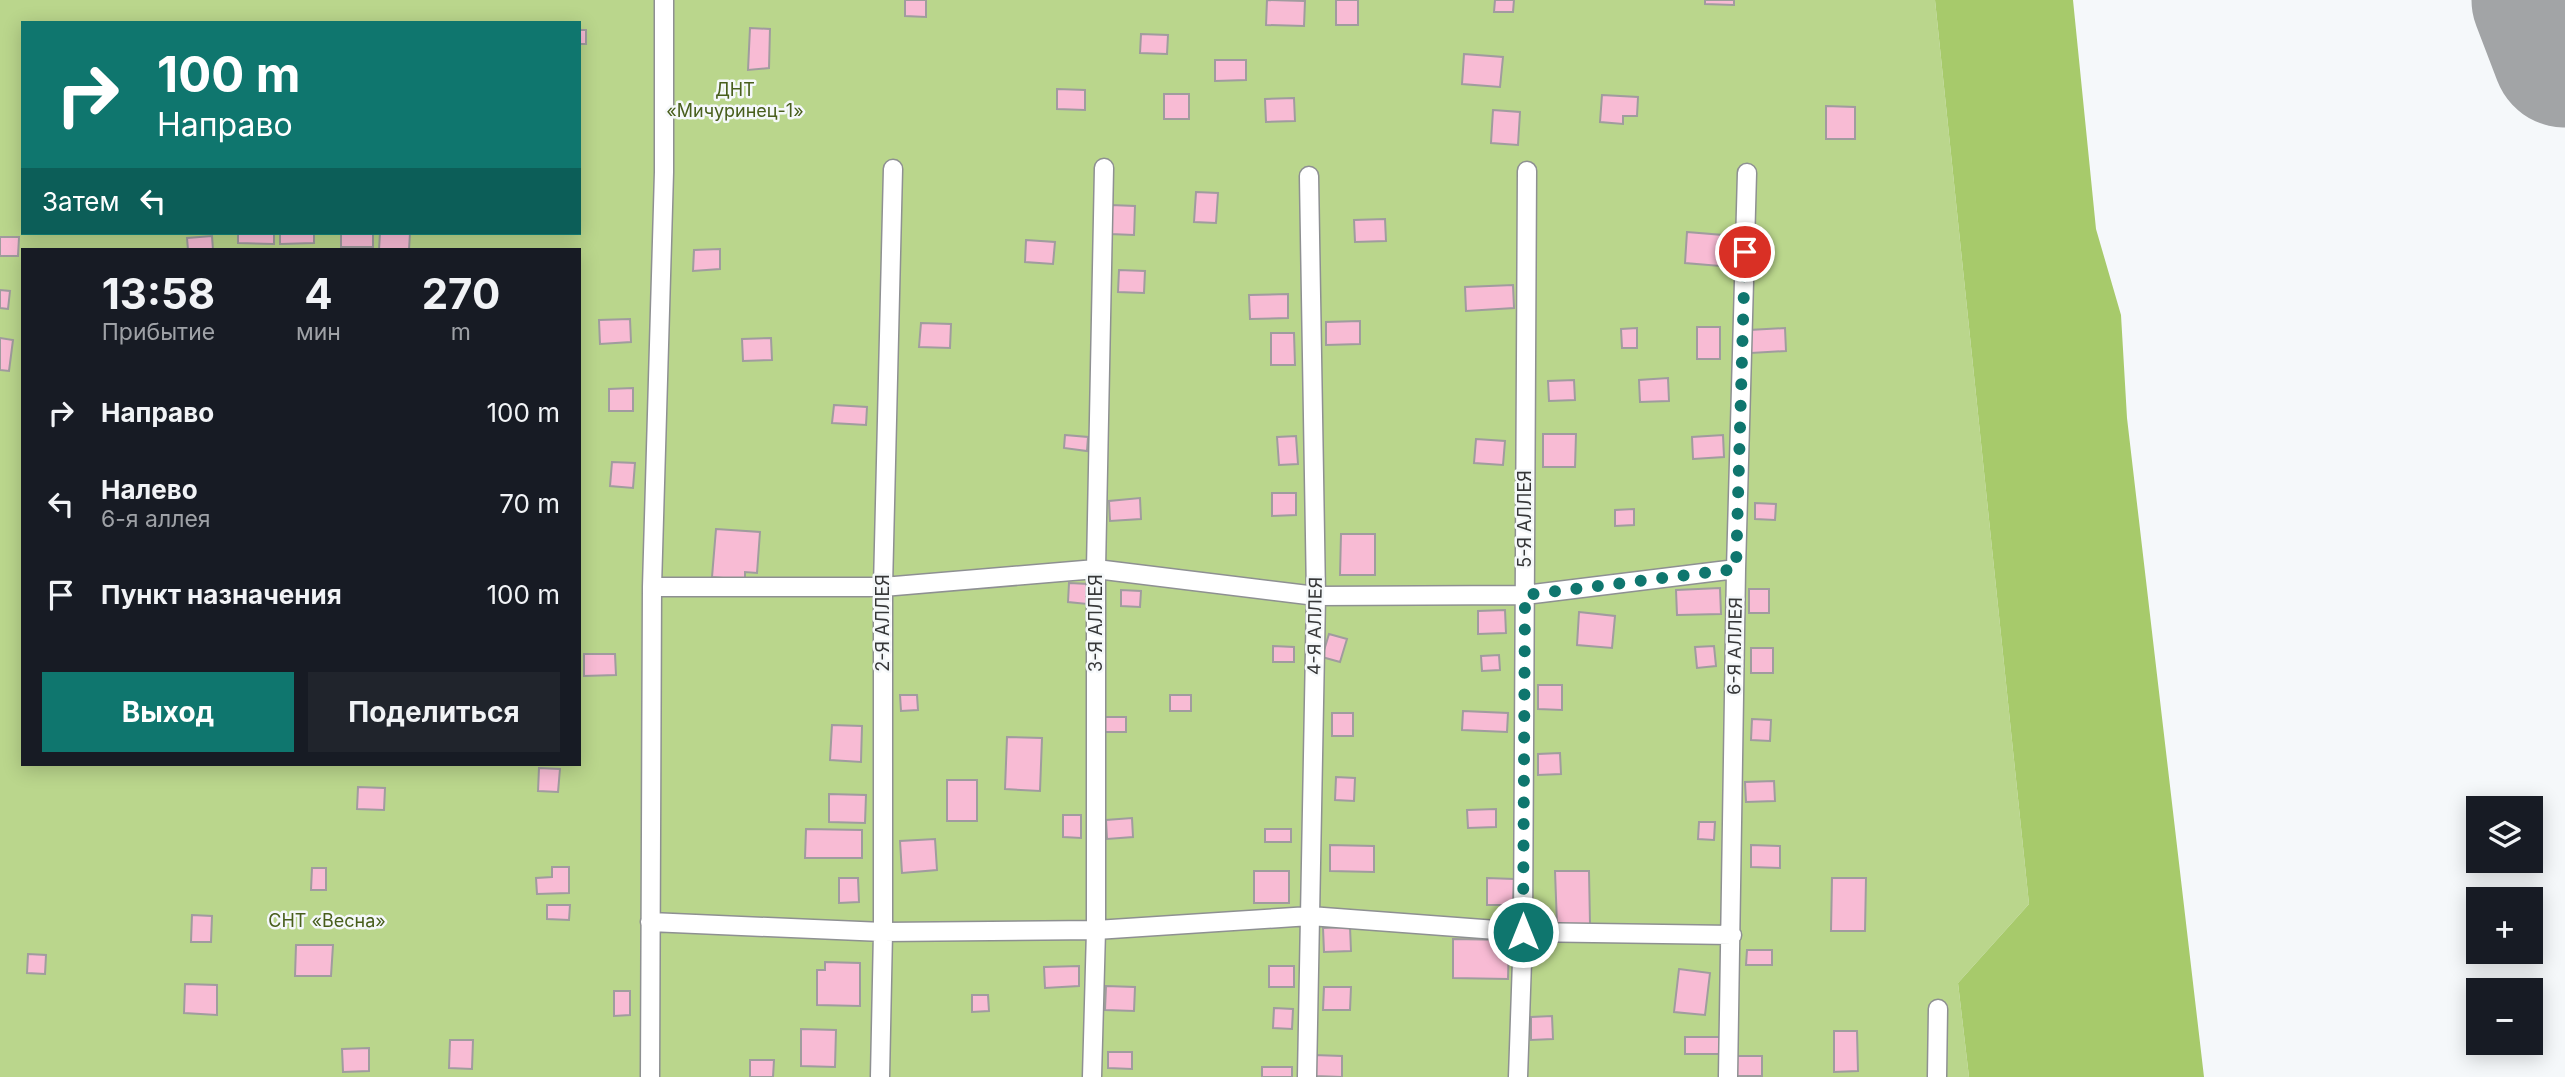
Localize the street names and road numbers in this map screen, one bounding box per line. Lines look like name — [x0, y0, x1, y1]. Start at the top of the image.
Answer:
street label: 5-Я АЛЛЕЯ — [1514, 470, 1535, 568]
street label: 2-Я АЛЛЕЯ — [872, 574, 893, 672]
street label: 3-Я АЛЛЕЯ — [1085, 574, 1106, 672]
street label: 4-Я АЛЛЕЯ — [1303, 577, 1326, 675]
street label: 6-Я АЛЛЕЯ — [1723, 597, 1746, 695]

